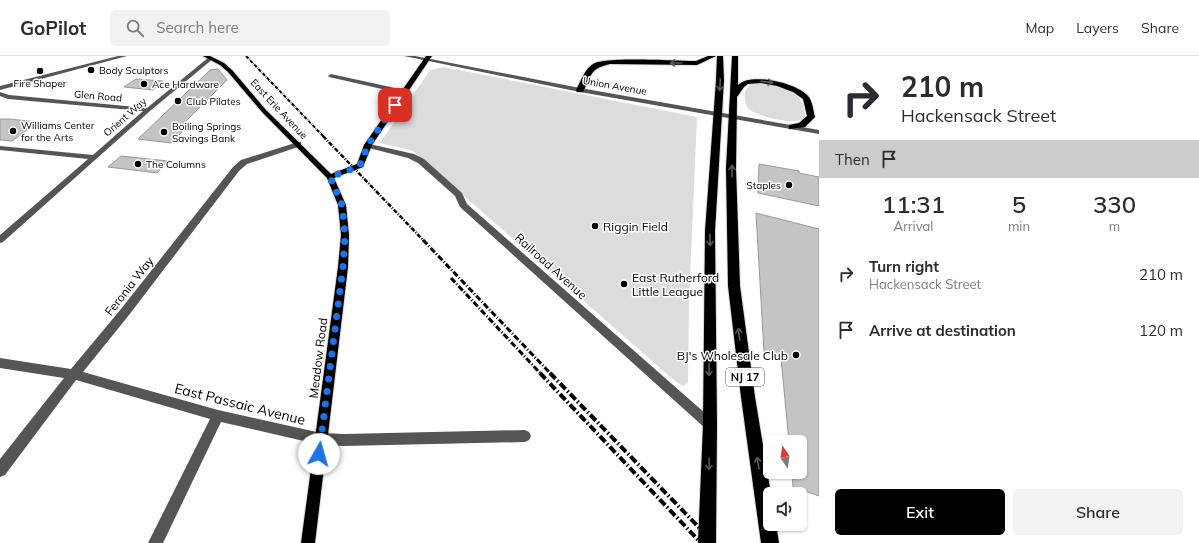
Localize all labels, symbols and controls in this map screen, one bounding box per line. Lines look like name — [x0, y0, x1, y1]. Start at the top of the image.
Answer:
search box — [110, 10, 390, 46]
text: GoPilot — [20, 16, 86, 40]
icon: search — [124, 17, 146, 39]
text: Search here — [156, 18, 239, 37]
text: Map — [1025, 19, 1054, 37]
text: Layers — [1076, 19, 1119, 37]
text: Share — [1141, 19, 1179, 37]
one-way arrow — [670, 59, 683, 67]
place label: Body Sculptors — [99, 64, 168, 77]
marker: Body Sculptors — [86, 65, 96, 75]
marker: Fire Shaper — [35, 66, 45, 76]
text: 210 m — [901, 69, 984, 104]
icon: right — [835, 72, 887, 124]
street label: Union Avenue — [582, 74, 648, 98]
street label: East Erie Avenue — [248, 76, 310, 142]
place label: Fire Shaper — [14, 77, 67, 90]
place label: Ace Hardware — [152, 78, 219, 91]
one-way arrow — [716, 78, 724, 91]
one-way arrow — [760, 78, 773, 86]
marker: Ace Hardware — [139, 79, 149, 89]
street label: Glen Road — [73, 87, 123, 105]
pin — [378, 88, 412, 122]
street label: Orient Way — [101, 94, 150, 139]
icon: arrive — [384, 94, 406, 116]
place label: Club Pilates — [186, 95, 241, 108]
marker: Club Pilates — [173, 96, 183, 106]
text: Hackensack Street — [901, 104, 1056, 127]
place label: Williams Center for the Arts — [21, 119, 95, 144]
place label: Boiling Springs Savings Bank — [172, 120, 241, 145]
marker: Williams Center for the Arts — [8, 126, 18, 136]
marker: Boiling Springs Savings Bank — [159, 127, 169, 137]
icon: arrive — [878, 148, 900, 170]
text: Then — [835, 150, 870, 169]
place label: The Columns — [146, 158, 206, 171]
marker: The Columns — [133, 159, 143, 169]
one-way arrow — [728, 165, 735, 178]
place label: Staples — [747, 179, 781, 192]
marker: Staples — [784, 180, 794, 190]
text: 11:31 — [882, 189, 945, 219]
text: 5 — [1012, 189, 1026, 219]
text: 330 — [1093, 189, 1136, 219]
text: Arrival — [894, 218, 933, 234]
text: min — [1008, 218, 1030, 234]
text: m — [1109, 218, 1120, 234]
place label: Riggin Field — [603, 219, 668, 234]
marker: Riggin Field — [590, 221, 600, 231]
street label: Railroad Avenue — [512, 230, 590, 302]
one-way arrow — [706, 233, 714, 246]
street label: Feronia Way — [101, 253, 157, 318]
text: Turn right — [869, 257, 939, 276]
icon: right — [835, 263, 857, 285]
text: 210 m — [1139, 265, 1183, 284]
place label: East Rutherford Little League — [632, 270, 719, 299]
text: Hackensack Street — [869, 276, 981, 292]
marker: East Rutherford Little League — [619, 279, 629, 289]
street label: Meadow Road — [306, 317, 330, 399]
icon: arrive — [835, 319, 857, 341]
text: Arrive at destination — [869, 321, 1016, 340]
text: 120 m — [1139, 321, 1183, 340]
one-way arrow — [735, 328, 743, 341]
place label: BJ's Wholesale Club — [677, 348, 788, 363]
marker: BJ's Wholesale Club — [791, 350, 801, 360]
one-way arrow — [705, 363, 713, 376]
road number: NJ 17 — [726, 368, 764, 386]
street label: East Passaic Avenue — [173, 379, 307, 429]
position arrow — [298, 433, 340, 475]
north arrow — [763, 435, 807, 479]
map controls — [763, 435, 807, 531]
one-way arrow — [705, 457, 713, 470]
one-way arrow — [754, 457, 762, 470]
button: sound — [763, 487, 807, 531]
button: Exit — [835, 489, 1005, 535]
button: Share — [1013, 489, 1183, 535]

